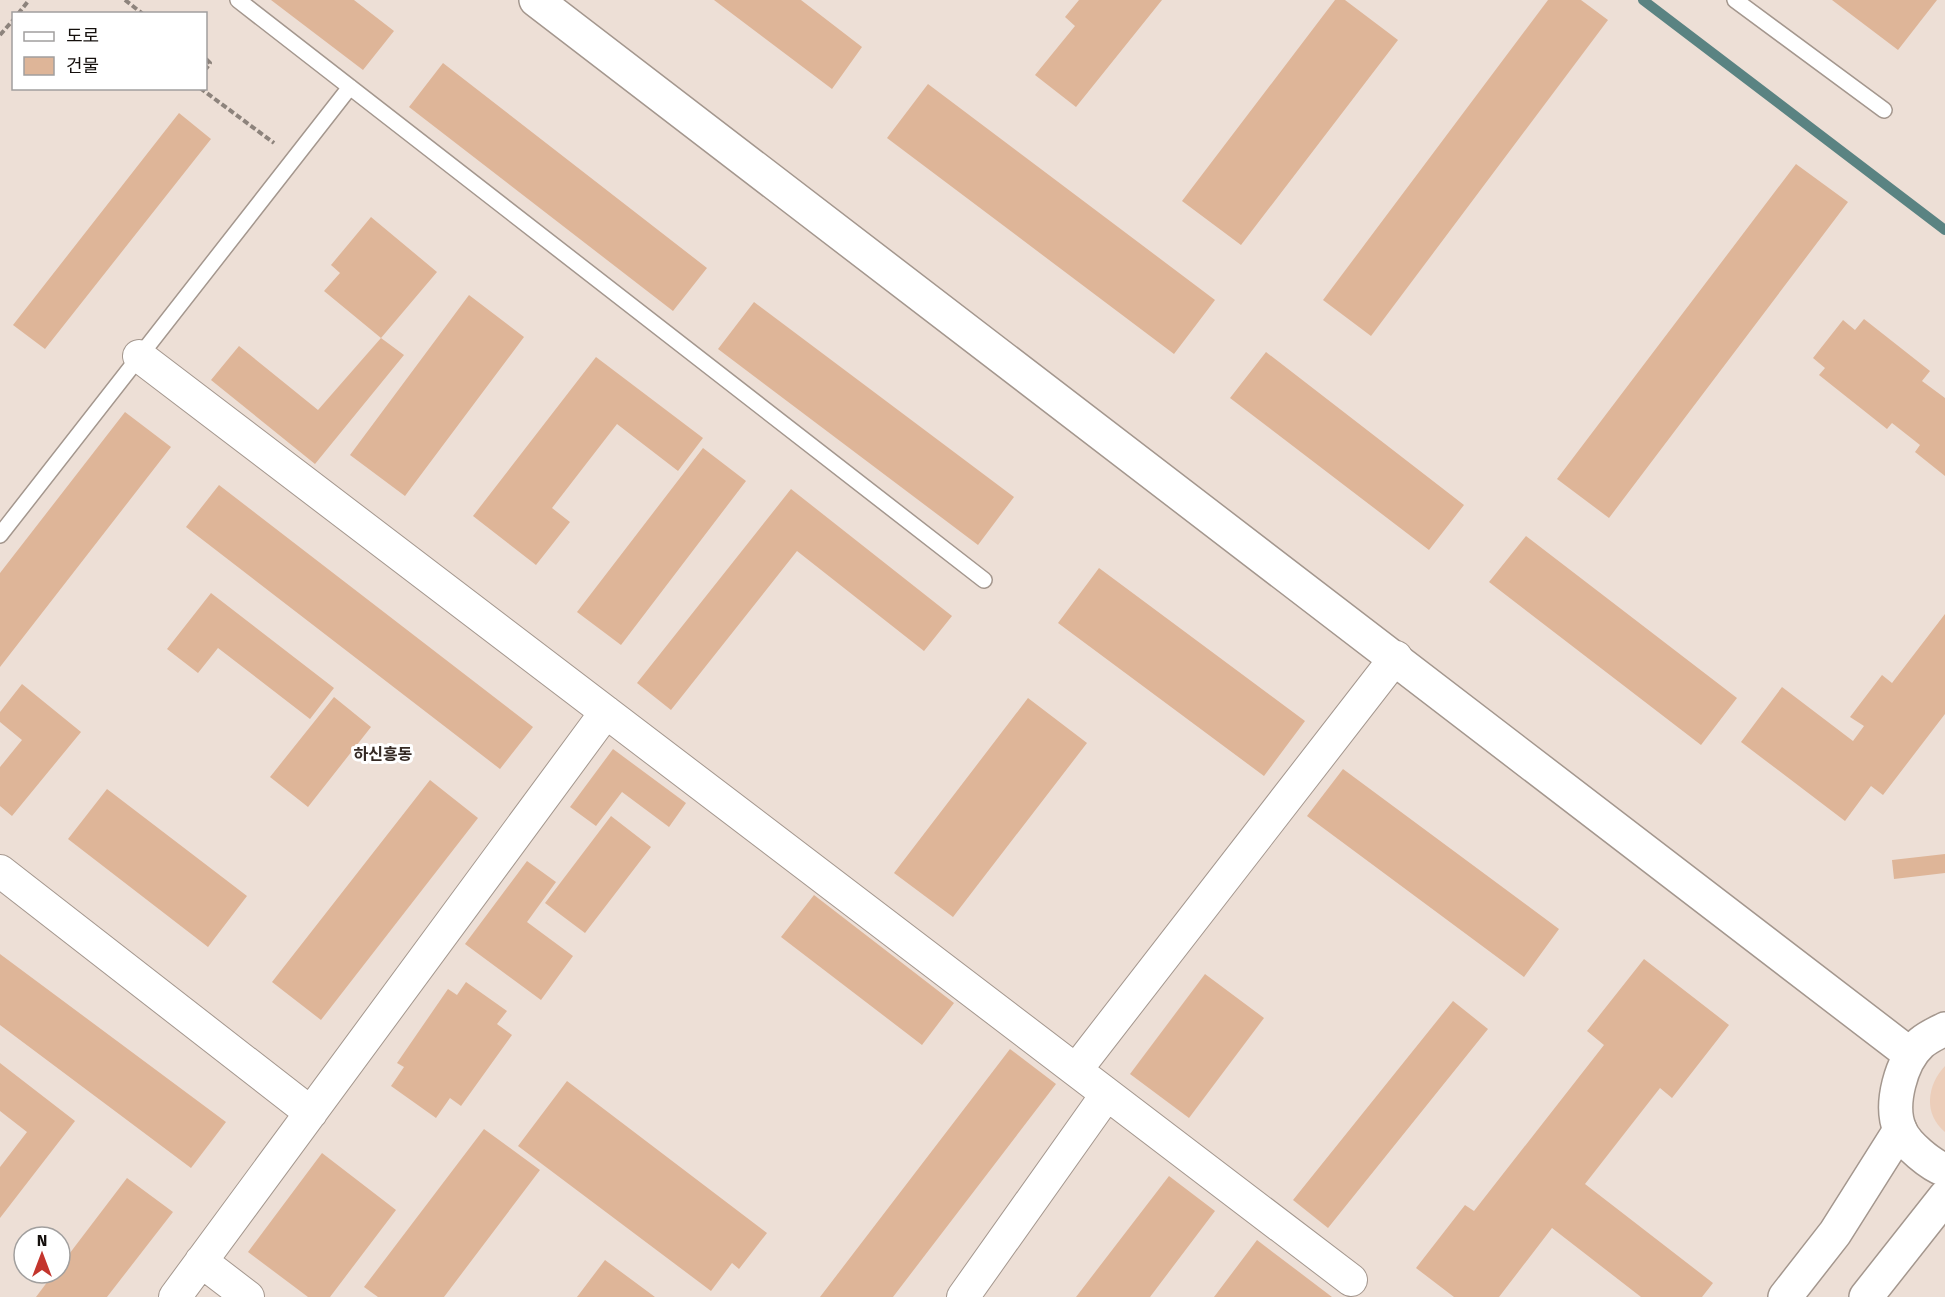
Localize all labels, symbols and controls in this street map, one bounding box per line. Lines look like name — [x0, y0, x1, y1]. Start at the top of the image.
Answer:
legend — [12, 12, 207, 90]
text: 도로 — [66, 25, 99, 47]
text: 건물 — [66, 55, 99, 77]
district label: 하신흥동 — [354, 745, 412, 764]
north arrow — [12, 1225, 72, 1285]
text: N — [37, 1231, 47, 1250]

